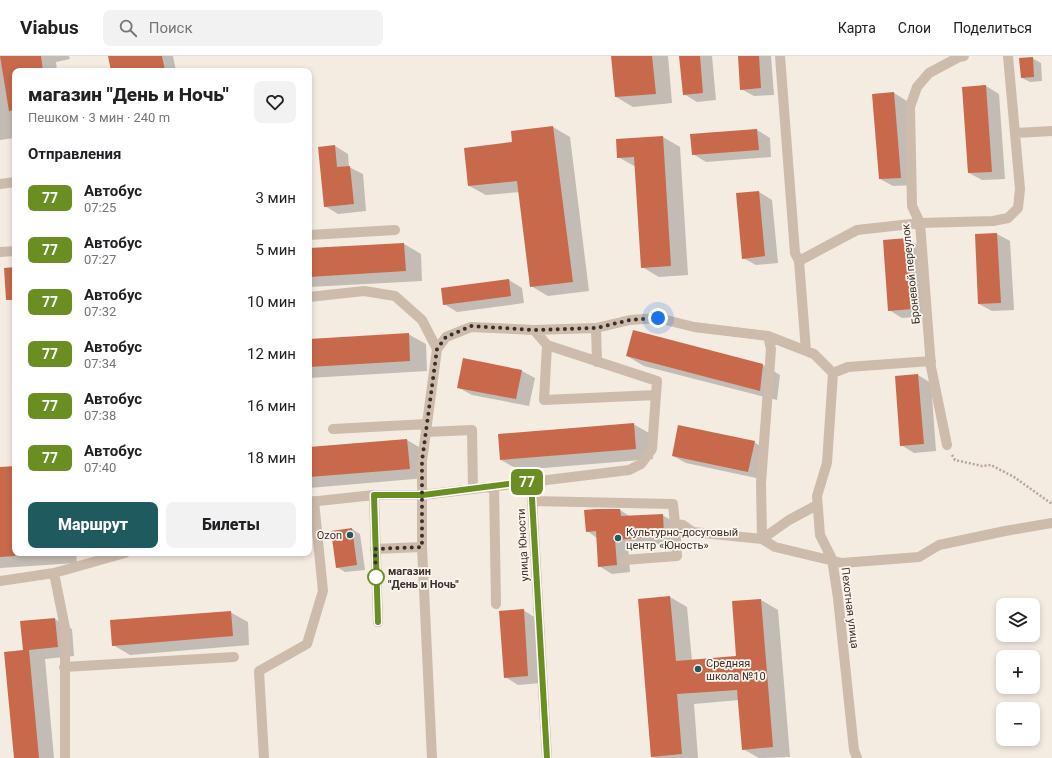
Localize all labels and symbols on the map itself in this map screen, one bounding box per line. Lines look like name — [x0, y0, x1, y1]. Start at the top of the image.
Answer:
street label: Броневой переулок — [899, 223, 923, 325]
your location — [648, 308, 668, 328]
line badge: 77 — [509, 469, 545, 495]
street label: улица Юности — [515, 508, 531, 582]
place label: Культурно-досуговый центр «Юность» — [626, 526, 738, 552]
place label: Ozon — [317, 529, 342, 542]
marker: Ozon — [345, 530, 355, 540]
marker: Культурно-досуговый центр «Юность» — [613, 533, 623, 543]
place label: магазин "День и Ночь" — [388, 565, 459, 591]
street label: Пехотная улица — [839, 567, 861, 649]
marker: магазин "День и Ночь" — [367, 568, 385, 586]
place label: Средняя школа №10 — [706, 657, 766, 683]
marker: Средняя школа №10 — [693, 664, 703, 674]

